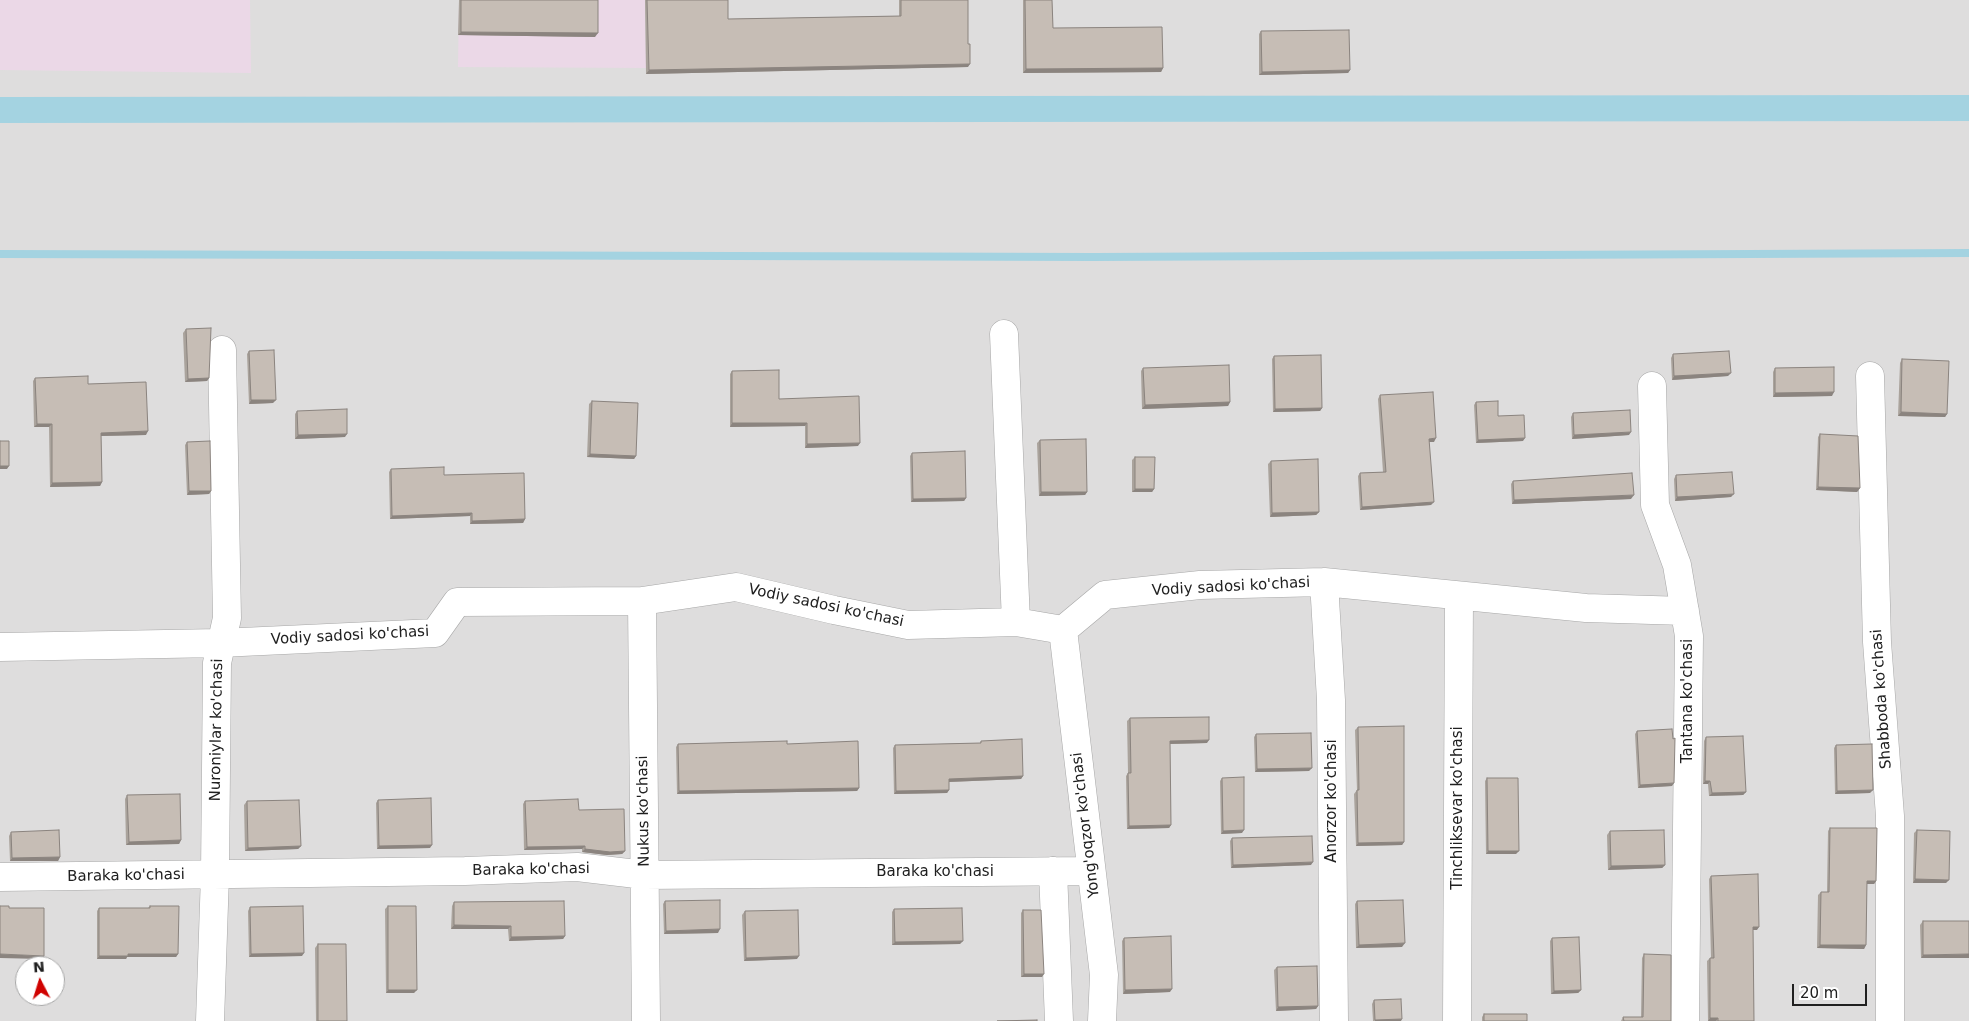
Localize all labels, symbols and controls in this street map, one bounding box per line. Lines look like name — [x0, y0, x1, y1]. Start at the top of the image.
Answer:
street label: Vodiy sadosi ko'chasi — [1151, 574, 1311, 600]
street label: Vodiy sadosi ko'chasi — [747, 581, 905, 631]
street label: Vodiy sadosi ko'chasi — [270, 623, 430, 649]
street label: Shabboda ko'chasi — [1868, 628, 1896, 770]
street label: Tantana ko'chasi — [1679, 639, 1697, 763]
street label: Nuroniylar ko'chasi — [207, 658, 227, 802]
street label: Tinchliksevar ko'chasi — [1449, 726, 1467, 890]
street label: Anorzor ko'chasi — [1323, 739, 1341, 863]
street label: Yong'oqzor ko'chasi — [1068, 751, 1104, 899]
street label: Nukus ko'chasi — [634, 755, 654, 867]
street label: Baraka ko'chasi — [472, 860, 590, 880]
street label: Baraka ko'chasi — [876, 863, 994, 881]
street label: Baraka ko'chasi — [67, 866, 185, 886]
north arrow — [15, 956, 65, 1006]
text: N — [32, 959, 45, 976]
scale bar — [1794, 974, 1869, 1006]
text: 20 m — [1800, 984, 1838, 1002]

